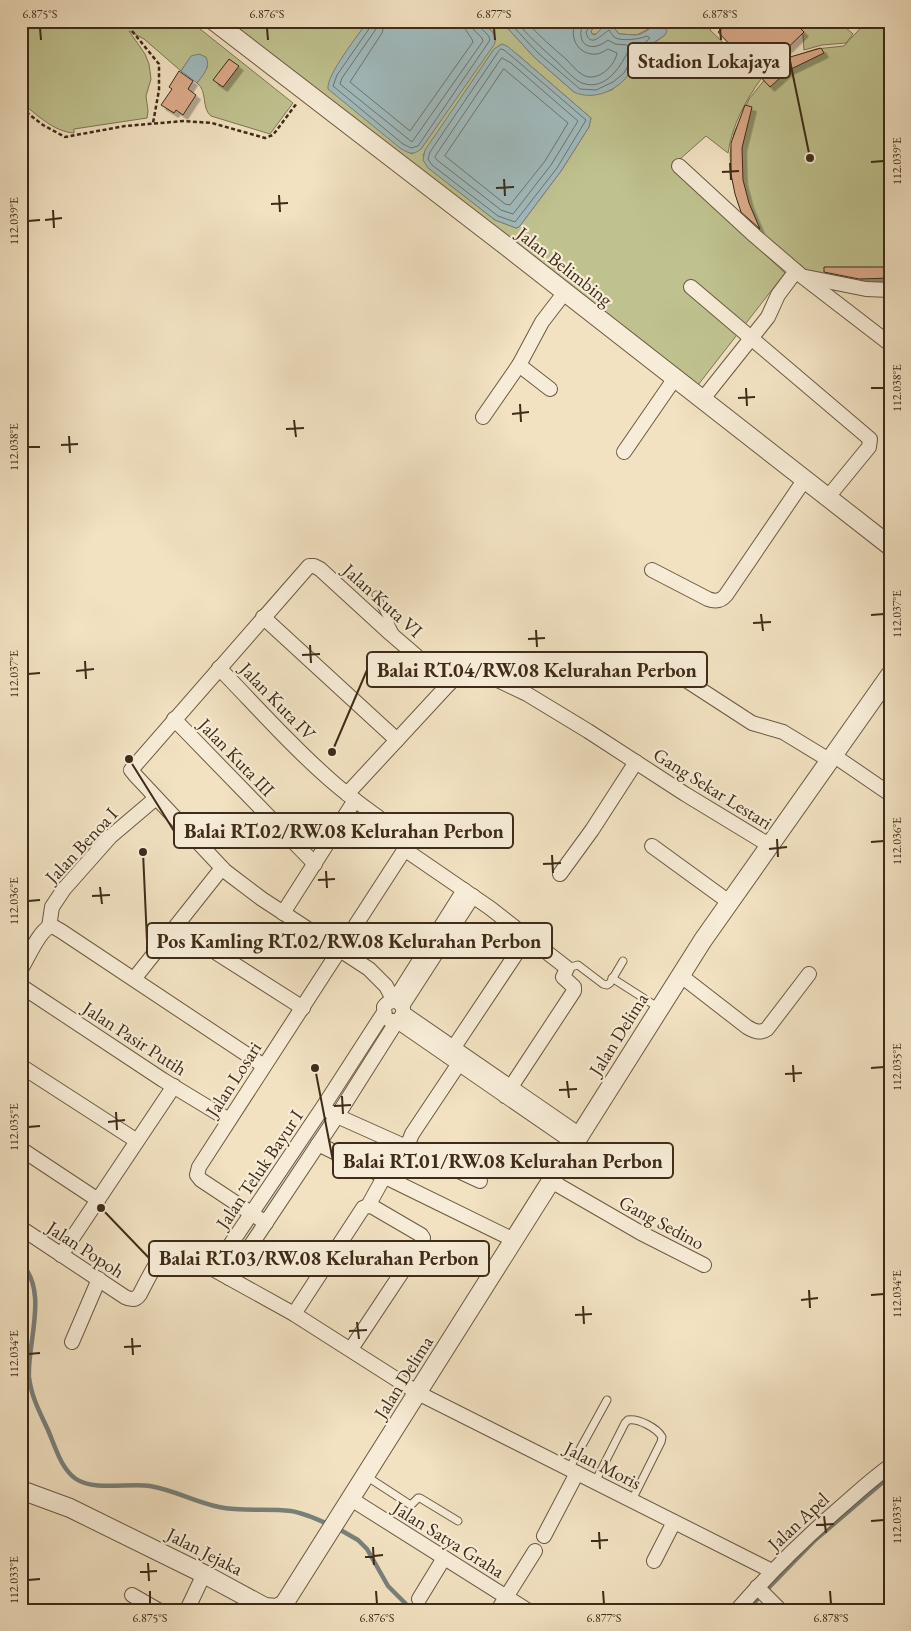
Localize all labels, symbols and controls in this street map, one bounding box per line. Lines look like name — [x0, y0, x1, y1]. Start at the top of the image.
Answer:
text: 6.875°S — [23, 6, 58, 22]
text: 6.876°S — [250, 6, 285, 22]
text: 6.877°S — [477, 6, 512, 22]
text: 6.878°S — [703, 6, 738, 22]
callout: Stadion Lokajaya — [628, 43, 790, 78]
text: Stadion Lokajaya — [638, 48, 780, 74]
text: 112.039°E — [889, 137, 905, 185]
text: 112.039°E — [6, 197, 22, 245]
street label: Jalan Belimbing — [510, 220, 618, 312]
text: 112.038°E — [889, 364, 905, 412]
text: 112.038°E — [6, 423, 22, 471]
street label: Jalan Kuta VI — [336, 556, 428, 643]
text: 112.037°E — [889, 590, 905, 638]
text: 112.037°E — [6, 650, 22, 698]
callout: Balai RT.04/RW.08 Kelurahan Perbon — [367, 652, 707, 687]
street label: Jalan Kuta IV — [233, 655, 321, 746]
text: Balai RT.04/RW.08 Kelurahan Perbon — [377, 657, 697, 683]
street label: Jalan Kuta III — [192, 711, 281, 802]
street label: Gang Sekar Lestari — [649, 742, 777, 835]
street label: Jalan Benoa I — [38, 802, 123, 890]
callout: Balai RT.02/RW.08 Kelurahan Perbon — [174, 813, 513, 848]
text: 112.036°E — [889, 817, 905, 865]
text: Balai RT.02/RW.08 Kelurahan Perbon — [184, 818, 504, 844]
text: 112.036°E — [6, 877, 22, 925]
callout: Pos Kamling RT.02/RW.08 Kelurahan Perbon — [147, 923, 552, 958]
text: Pos Kamling RT.02/RW.08 Kelurahan Perbon — [157, 928, 541, 954]
street label: Jalan Delima — [582, 988, 654, 1082]
street label: Jalan Pasir Putih — [76, 994, 192, 1081]
street label: Jalan Losari — [199, 1036, 267, 1123]
text: 112.035°E — [889, 1043, 905, 1091]
text: 112.035°E — [6, 1103, 22, 1151]
street label: Jalan Teluk Bayur I — [209, 1104, 309, 1236]
callout: Balai RT.01/RW.08 Kelurahan Perbon — [333, 1143, 673, 1178]
text: Balai RT.01/RW.08 Kelurahan Perbon — [343, 1148, 663, 1174]
street label: Gang Sedino — [615, 1190, 709, 1255]
street label: Jalan Popoh — [40, 1214, 129, 1284]
callout: Balai RT.03/RW.08 Kelurahan Perbon — [149, 1241, 489, 1276]
text: Balai RT.03/RW.08 Kelurahan Perbon — [159, 1245, 479, 1271]
text: 112.034°E — [889, 1270, 905, 1318]
text: 112.034°E — [6, 1330, 22, 1378]
street label: Jalan Delima — [367, 1331, 439, 1425]
street label: Jalan Moris — [558, 1434, 646, 1495]
street label: Jalan Apel — [761, 1486, 835, 1557]
street label: Jalan Satya Graha — [387, 1494, 510, 1584]
text: 112.033°E — [889, 1496, 905, 1544]
street label: Jalan Jejaka — [161, 1521, 247, 1581]
text: 112.033°E — [6, 1556, 22, 1604]
text: 6.875°S — [133, 1610, 168, 1626]
text: 6.876°S — [360, 1610, 395, 1626]
text: 6.877°S — [587, 1610, 622, 1626]
text: 6.878°S — [814, 1610, 849, 1626]

